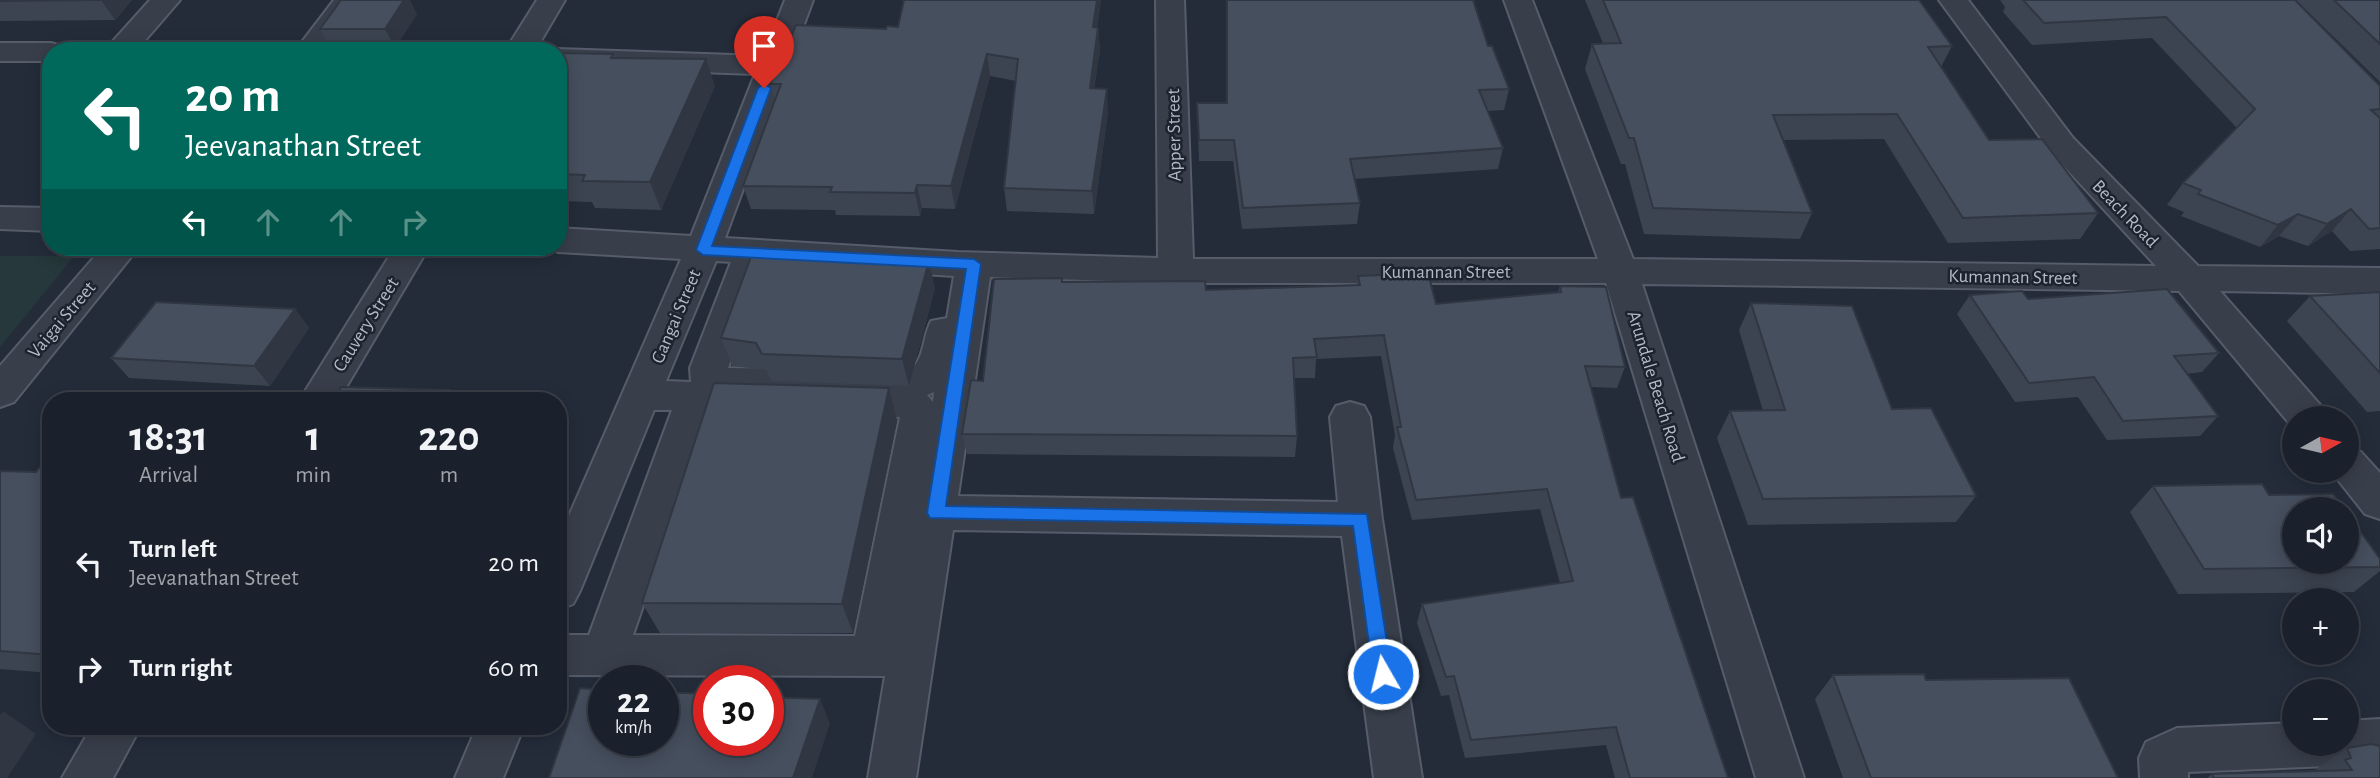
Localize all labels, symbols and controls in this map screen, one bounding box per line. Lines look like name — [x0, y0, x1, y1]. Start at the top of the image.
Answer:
pin — [734, 16, 794, 88]
icon: arrive — [745, 27, 783, 65]
icon: left — [70, 70, 161, 161]
text: 20 m — [185, 72, 281, 121]
street label: Apper Street — [1164, 88, 1185, 181]
text: Jeevanathan Street — [185, 130, 421, 162]
street label: Beach Road — [2088, 177, 2162, 252]
icon: left — [176, 203, 214, 241]
icon: ahead — [249, 203, 287, 241]
icon: ahead — [322, 203, 360, 241]
icon: right — [395, 203, 433, 241]
street label: Kumannan Street — [1381, 263, 1511, 282]
street label: Gangai Street — [648, 267, 705, 366]
street label: Kumannan Street — [1948, 267, 2078, 288]
street label: Cauvery Street — [330, 274, 403, 375]
street label: Vaigai Street — [25, 278, 99, 362]
street label: Arundale Beach Road — [1624, 309, 1688, 464]
north arrow — [2282, 406, 2359, 483]
map controls — [2282, 406, 2359, 756]
text: 18:31 — [129, 416, 208, 458]
text: 1 — [306, 416, 321, 458]
text: 220 — [418, 416, 480, 458]
text: Arrival — [139, 464, 198, 487]
text: min — [295, 464, 331, 487]
text: m — [440, 464, 458, 487]
button: sound — [2282, 497, 2359, 574]
text: Turn left — [129, 536, 217, 562]
icon: left — [70, 545, 108, 583]
text: 20 m — [488, 550, 539, 576]
text: Jeevanathan Street — [129, 567, 299, 590]
button: + — [2282, 588, 2359, 665]
position arrow — [1346, 637, 1420, 711]
icon: right — [70, 650, 108, 688]
text: Turn right — [129, 655, 232, 681]
text: 60 m — [488, 655, 539, 681]
speed limit sign: 30 — [693, 665, 784, 756]
button: − — [2282, 679, 2359, 756]
text: 22 — [617, 684, 650, 719]
text: km/h — [615, 719, 652, 737]

